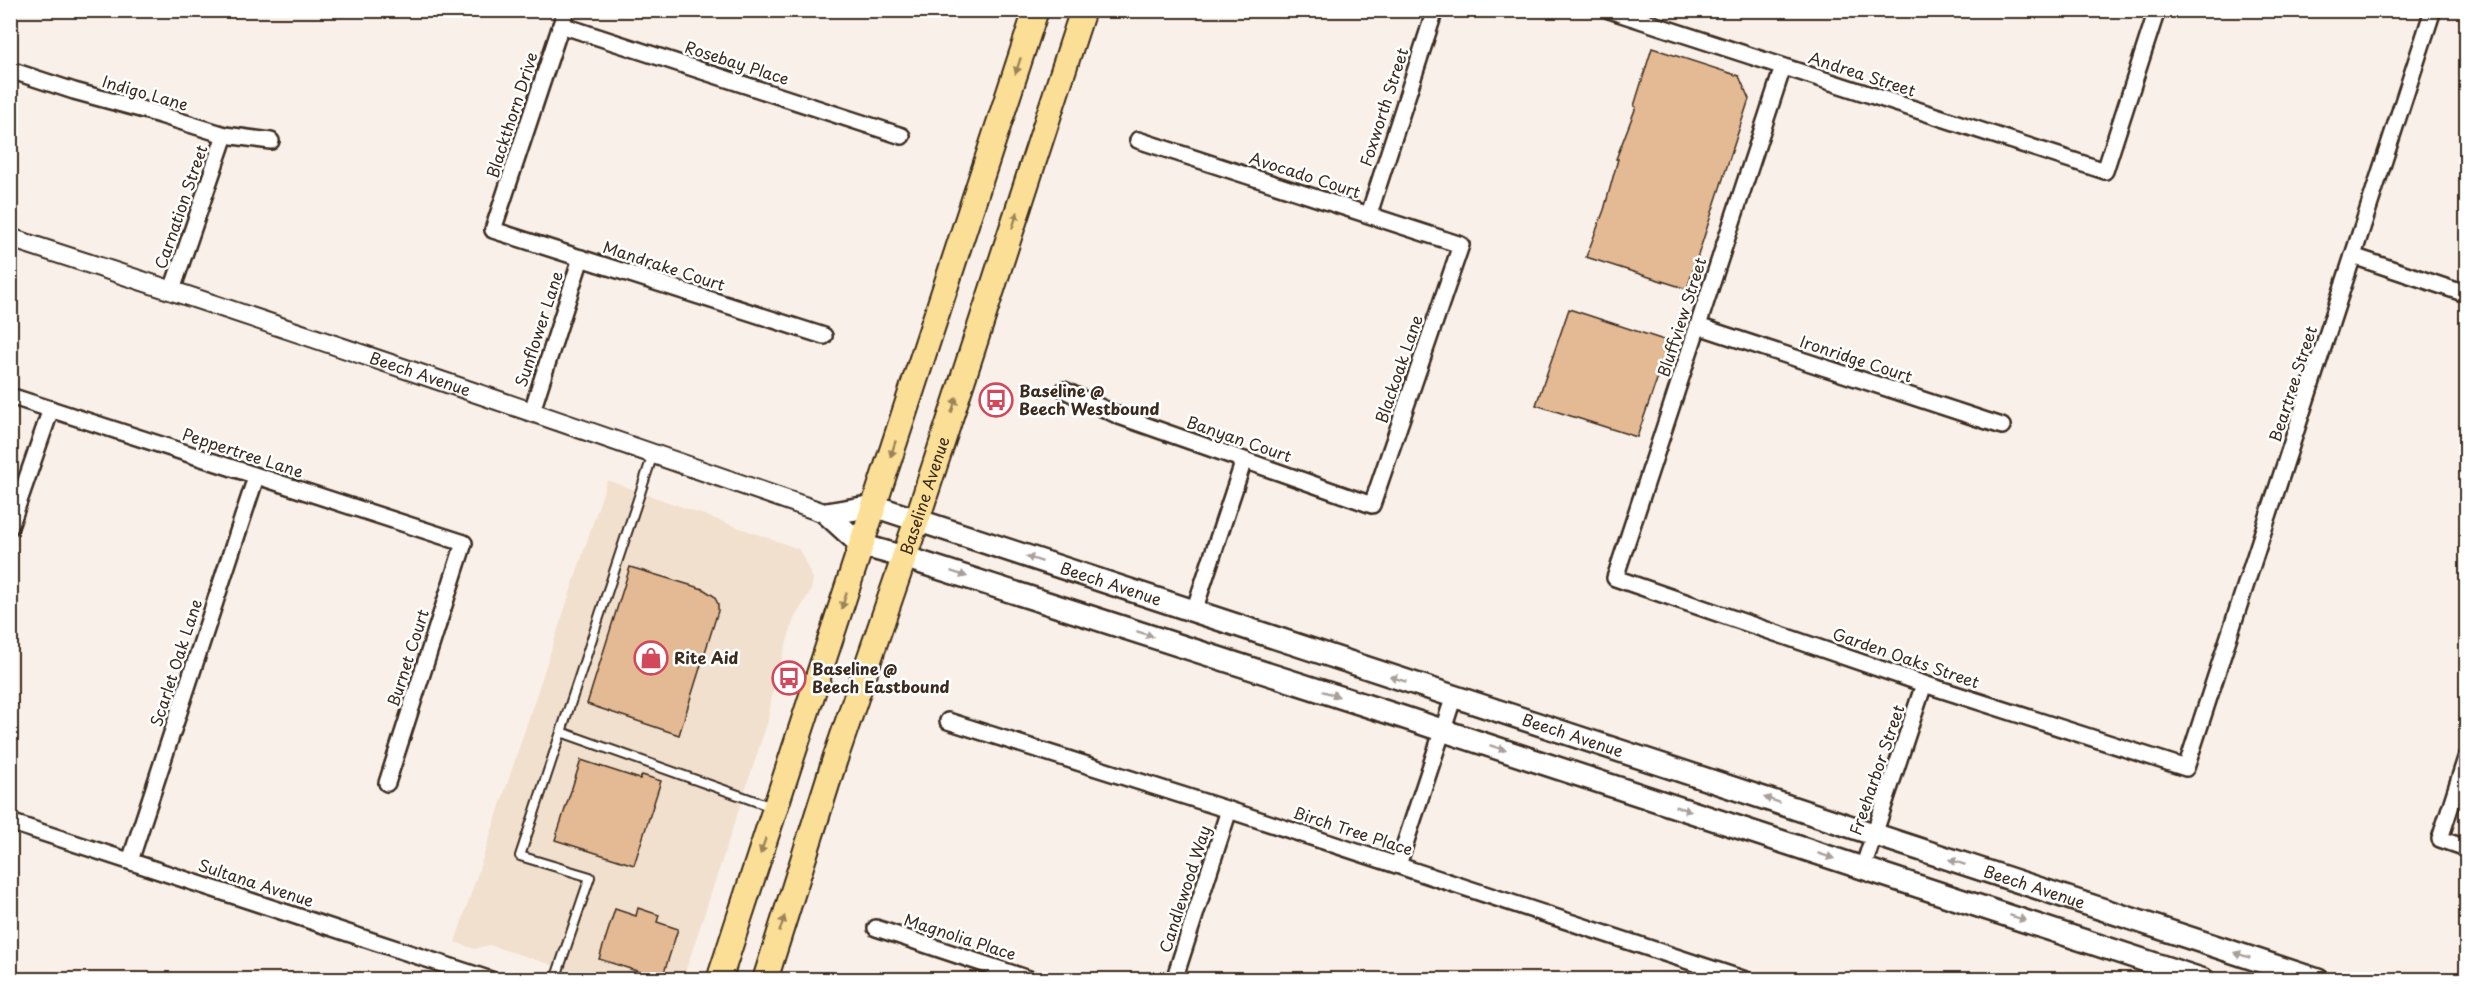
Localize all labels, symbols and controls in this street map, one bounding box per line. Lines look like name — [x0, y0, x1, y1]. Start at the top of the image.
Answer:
street label: Rosebay Place — [682, 34, 793, 90]
street label: Foxworth Street — [1353, 44, 1414, 169]
street label: Andrea Street — [1806, 44, 1919, 102]
street label: Blackthorn Drive — [479, 49, 543, 181]
one-way arrow — [1013, 57, 1022, 75]
street label: Indigo Lane — [99, 68, 191, 116]
street label: Carnation Street — [148, 141, 213, 272]
street label: Avocado Court — [1247, 145, 1364, 203]
one-way arrow — [1011, 211, 1020, 229]
street label: Mandrake Court — [600, 234, 729, 296]
street label: Bluffview Street — [1650, 254, 1712, 379]
street label: Sunflower Lane — [508, 268, 568, 390]
street label: Blackoak Lane — [1368, 311, 1428, 426]
street label: Beartree Street — [2262, 323, 2322, 445]
street label: Ironridge Court — [1797, 329, 1916, 388]
street label: Beech Avenue — [367, 345, 474, 401]
place label: Baseline @ Beech Westbound — [1019, 378, 1159, 420]
bus stop icon: Baseline @ Beech Westbound — [978, 382, 1014, 418]
one-way arrow — [950, 396, 960, 414]
street label: Banyan Court — [1184, 409, 1296, 467]
street label: Peppertree Lane — [180, 421, 307, 483]
street label: Baseline Avenue — [893, 433, 955, 558]
one-way arrow — [888, 440, 897, 458]
one-way arrow — [1025, 554, 1043, 563]
street label: Beech Avenue — [1057, 555, 1165, 611]
one-way arrow — [950, 570, 968, 580]
one-way arrow — [839, 592, 848, 610]
street label: Scarlet Oak Lane — [143, 596, 207, 730]
street label: Burnet Court — [380, 605, 434, 710]
street label: Garden Oaks Street — [1830, 621, 1983, 694]
one-way arrow — [1136, 630, 1154, 639]
shop icon: Rite Aid — [633, 640, 669, 676]
place label: Rite Aid — [674, 645, 739, 669]
place label: Baseline @ Beech Eastbound — [812, 656, 949, 698]
bus stop icon: Baseline @ Beech Eastbound — [771, 660, 807, 696]
one-way arrow — [1389, 674, 1407, 683]
one-way arrow — [1322, 689, 1340, 699]
street label: Freeharbor Street — [1842, 701, 1910, 838]
street label: Beech Avenue — [1519, 707, 1627, 762]
one-way arrow — [1489, 744, 1507, 753]
one-way arrow — [1763, 795, 1781, 805]
street label: Birch Tree Place — [1290, 799, 1416, 861]
one-way arrow — [1674, 805, 1692, 814]
street label: Candlewood Way — [1152, 822, 1216, 955]
one-way arrow — [758, 837, 768, 855]
street label: Sultana Avenue — [195, 852, 318, 912]
one-way arrow — [1817, 852, 1835, 861]
one-way arrow — [1948, 857, 1966, 866]
street label: Beech Avenue — [1981, 858, 2089, 914]
street label: Magnolia Place — [901, 907, 1020, 965]
one-way arrow — [2009, 914, 2027, 924]
one-way arrow — [778, 915, 788, 933]
one-way arrow — [2233, 950, 2251, 959]

